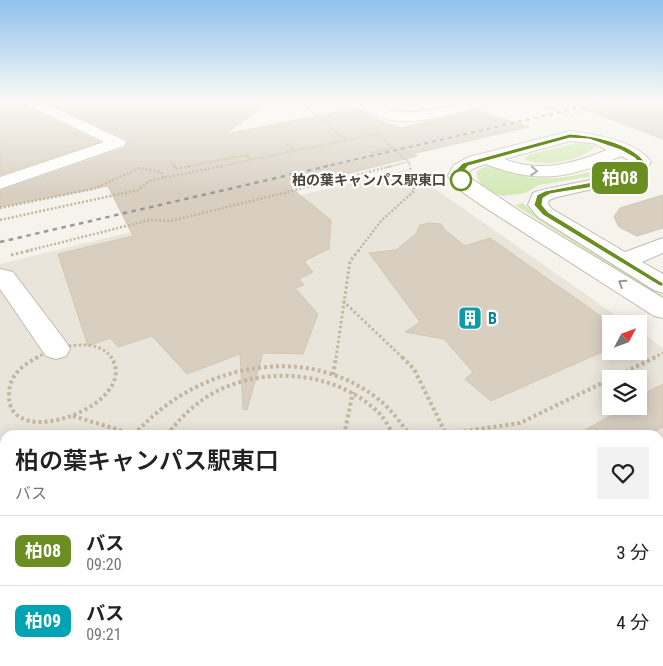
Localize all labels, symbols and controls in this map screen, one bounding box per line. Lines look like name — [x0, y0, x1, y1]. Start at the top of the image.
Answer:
line badge: 柏08 — [591, 162, 649, 194]
one-way arrow — [530, 166, 538, 177]
text: 柏08 — [602, 167, 638, 188]
marker: 柏の葉キャンパス駅東口 — [450, 169, 472, 191]
place label: 柏の葉キャンパス駅東口 — [292, 172, 446, 188]
one-way arrow — [618, 280, 627, 290]
building icon: B — [457, 305, 483, 331]
place label: B — [488, 309, 497, 328]
north arrow — [602, 315, 648, 360]
map controls — [602, 315, 647, 415]
button: layers — [602, 370, 647, 415]
text: 柏の葉キャンパス駅東口 — [15, 447, 279, 475]
button: heart — [597, 447, 649, 499]
text: バス — [15, 484, 47, 503]
text: バス — [86, 532, 124, 555]
text: 柏08 — [25, 540, 61, 561]
text: 3 分 — [616, 541, 649, 564]
text: 09:20 — [86, 555, 122, 574]
text: バス — [86, 602, 124, 625]
text: 柏09 — [25, 610, 61, 631]
text: 4 分 — [616, 611, 649, 634]
text: 09:21 — [86, 625, 122, 644]

